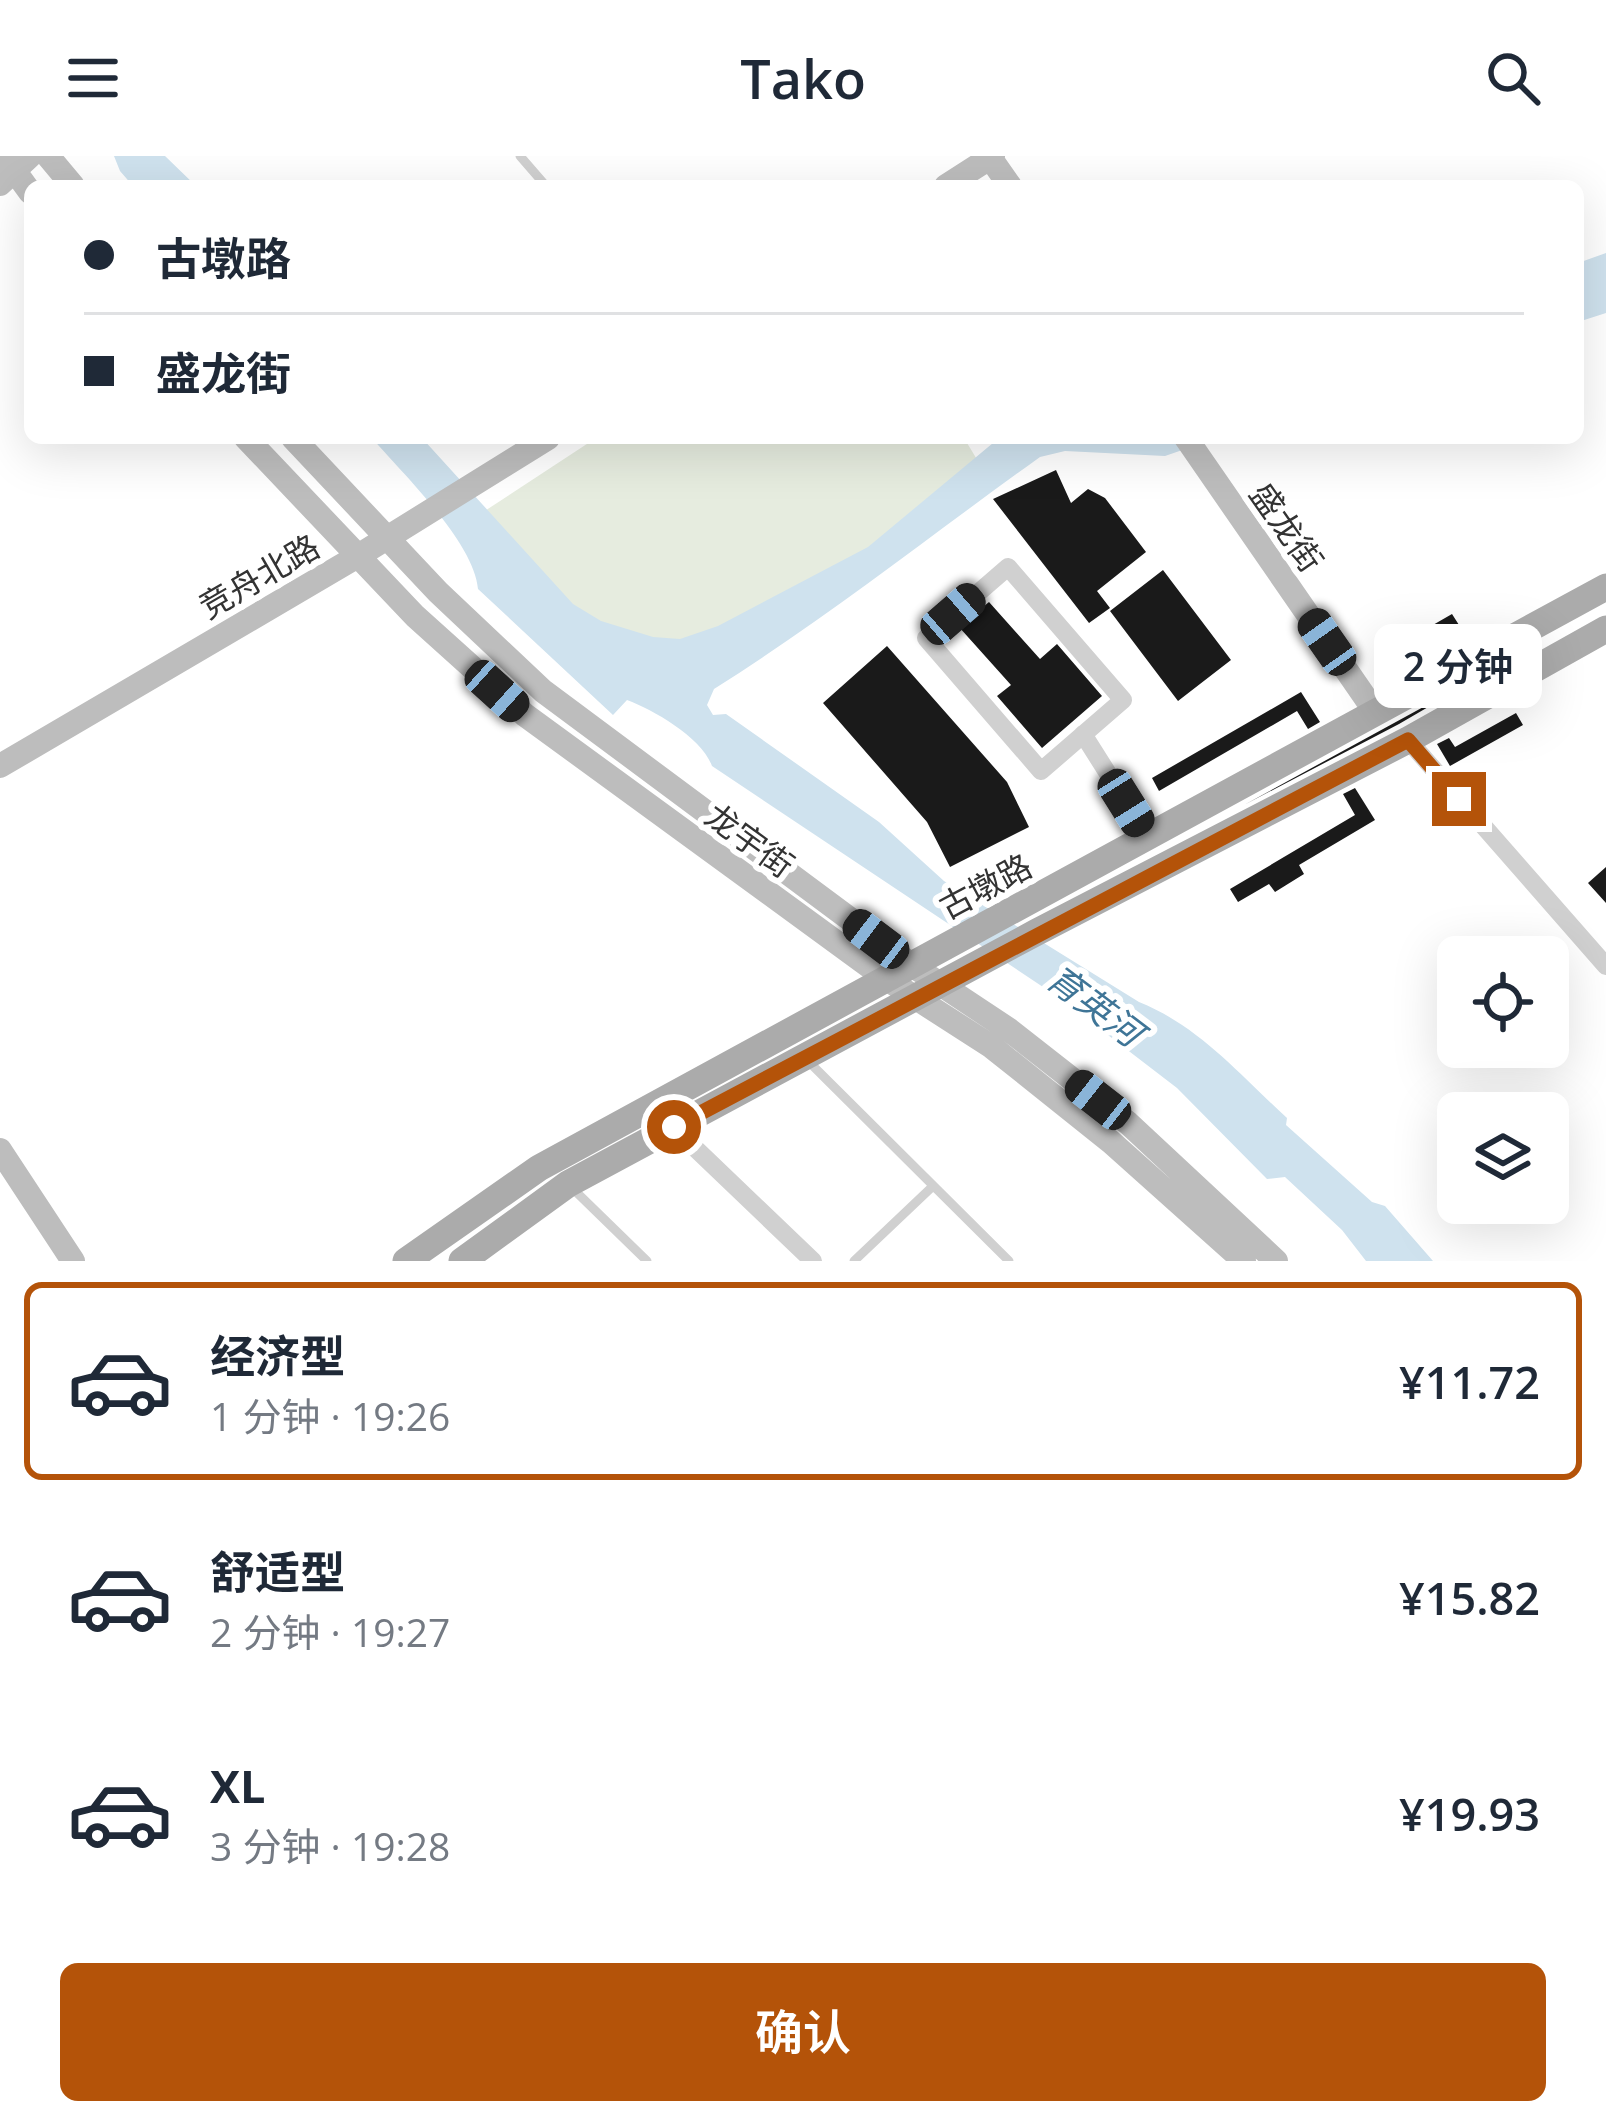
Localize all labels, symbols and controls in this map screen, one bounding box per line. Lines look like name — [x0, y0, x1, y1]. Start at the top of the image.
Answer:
text: Tako — [740, 41, 866, 115]
icon: menu — [60, 45, 126, 111]
icon: search — [1480, 45, 1546, 111]
text: 古墩路 — [156, 227, 291, 288]
text: 盛龙街 — [156, 342, 291, 403]
street label: 盛龙街 — [1240, 474, 1334, 580]
street label: 竞舟北路 — [191, 524, 327, 628]
car — [914, 577, 992, 651]
car — [1292, 602, 1362, 682]
callout: 2 分钟 — [1375, 625, 1543, 709]
text: 2 分钟 — [1403, 639, 1513, 692]
car — [458, 654, 536, 728]
car — [1092, 763, 1160, 843]
route end — [1432, 772, 1486, 826]
street label: 龙宇街 — [697, 793, 803, 887]
street label: 古墩路 — [931, 843, 1039, 929]
car — [836, 903, 916, 975]
map controls — [1437, 936, 1569, 1224]
button: locate — [1437, 936, 1569, 1068]
water label: 育英河 — [1037, 953, 1158, 1061]
car — [1059, 1064, 1137, 1136]
button: layers — [1437, 1092, 1569, 1224]
route start — [647, 1100, 701, 1154]
text: 经济型 — [210, 1325, 345, 1386]
icon: car — [66, 1327, 174, 1435]
text: ¥11.72 — [1399, 1351, 1540, 1412]
text: 1 分钟 · 19:26 — [210, 1389, 450, 1442]
text: 舒适型 — [210, 1541, 345, 1602]
icon: car — [66, 1543, 174, 1651]
text: ¥15.82 — [1399, 1567, 1540, 1628]
text: 2 分钟 · 19:27 — [210, 1605, 450, 1658]
text: XL — [210, 1755, 265, 1816]
icon: car — [66, 1759, 174, 1867]
text: ¥19.93 — [1399, 1783, 1540, 1844]
text: 3 分钟 · 19:28 — [210, 1819, 450, 1872]
button: 确认 — [60, 1963, 1546, 2101]

